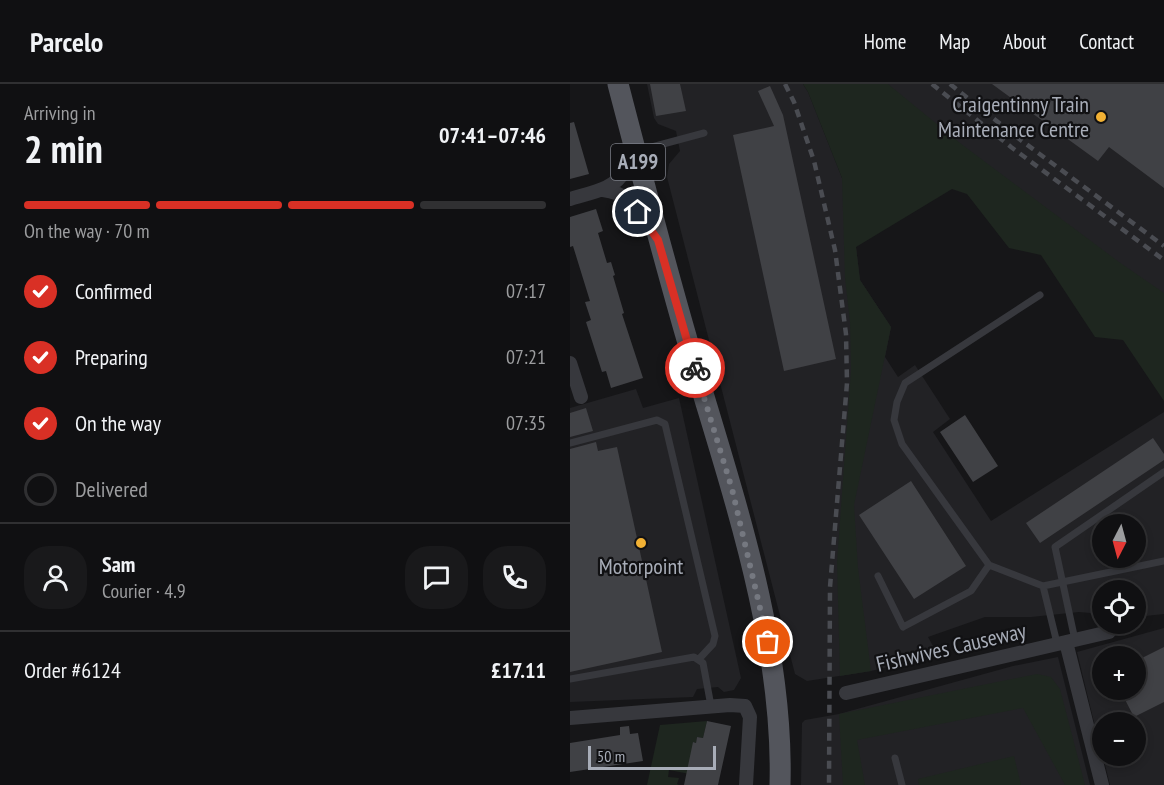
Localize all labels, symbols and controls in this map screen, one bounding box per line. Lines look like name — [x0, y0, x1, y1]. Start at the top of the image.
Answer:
text: Parcelo — [30, 23, 103, 60]
text: Home — [864, 28, 906, 55]
text: Map — [939, 28, 970, 55]
text: About — [1003, 28, 1046, 55]
text: Contact — [1079, 28, 1134, 55]
place label: Craigentinny Train Maintenance Centre — [938, 90, 1089, 143]
text: Arriving in — [24, 100, 96, 126]
marker: Craigentinny Train Maintenance Centre — [1094, 110, 1108, 124]
text: 07:41–07:46 — [439, 121, 546, 149]
text: 2 min — [24, 123, 103, 174]
road number: A199 — [611, 144, 665, 180]
pin — [612, 186, 663, 237]
icon: home — [621, 195, 654, 228]
text: On the way · 70 m — [24, 218, 150, 244]
icon: check — [24, 275, 57, 308]
text: Confirmed — [75, 277, 152, 305]
text: 07:17 — [506, 278, 546, 304]
courier — [665, 338, 725, 398]
icon: check — [24, 341, 57, 374]
text: Preparing — [75, 343, 148, 371]
text: 07:21 — [506, 344, 546, 370]
icon: bike — [679, 352, 712, 385]
icon: check — [24, 407, 57, 440]
text: On the way — [75, 409, 161, 437]
text: 07:35 — [506, 410, 546, 436]
text: Delivered — [75, 475, 148, 503]
north arrow — [1092, 514, 1146, 568]
map controls — [1092, 514, 1146, 766]
marker: Motorpoint — [634, 536, 648, 550]
button: person — [24, 546, 87, 609]
button: chat — [405, 546, 468, 609]
button: phone — [483, 546, 546, 609]
text: Sam — [102, 550, 135, 578]
place label: Motorpoint — [599, 552, 683, 580]
text: Courier · 4.9 — [102, 578, 186, 604]
button: locate — [1092, 580, 1146, 634]
pin — [742, 616, 793, 667]
street label: Fishwives Causeway — [873, 616, 1029, 678]
icon: bag — [751, 625, 784, 658]
button: + — [1092, 646, 1146, 700]
text: Order #6124 — [24, 656, 121, 684]
text: £17.11 — [491, 656, 546, 684]
button: − — [1092, 712, 1146, 766]
scale bar — [588, 743, 716, 770]
text: 50 m — [597, 746, 625, 766]

